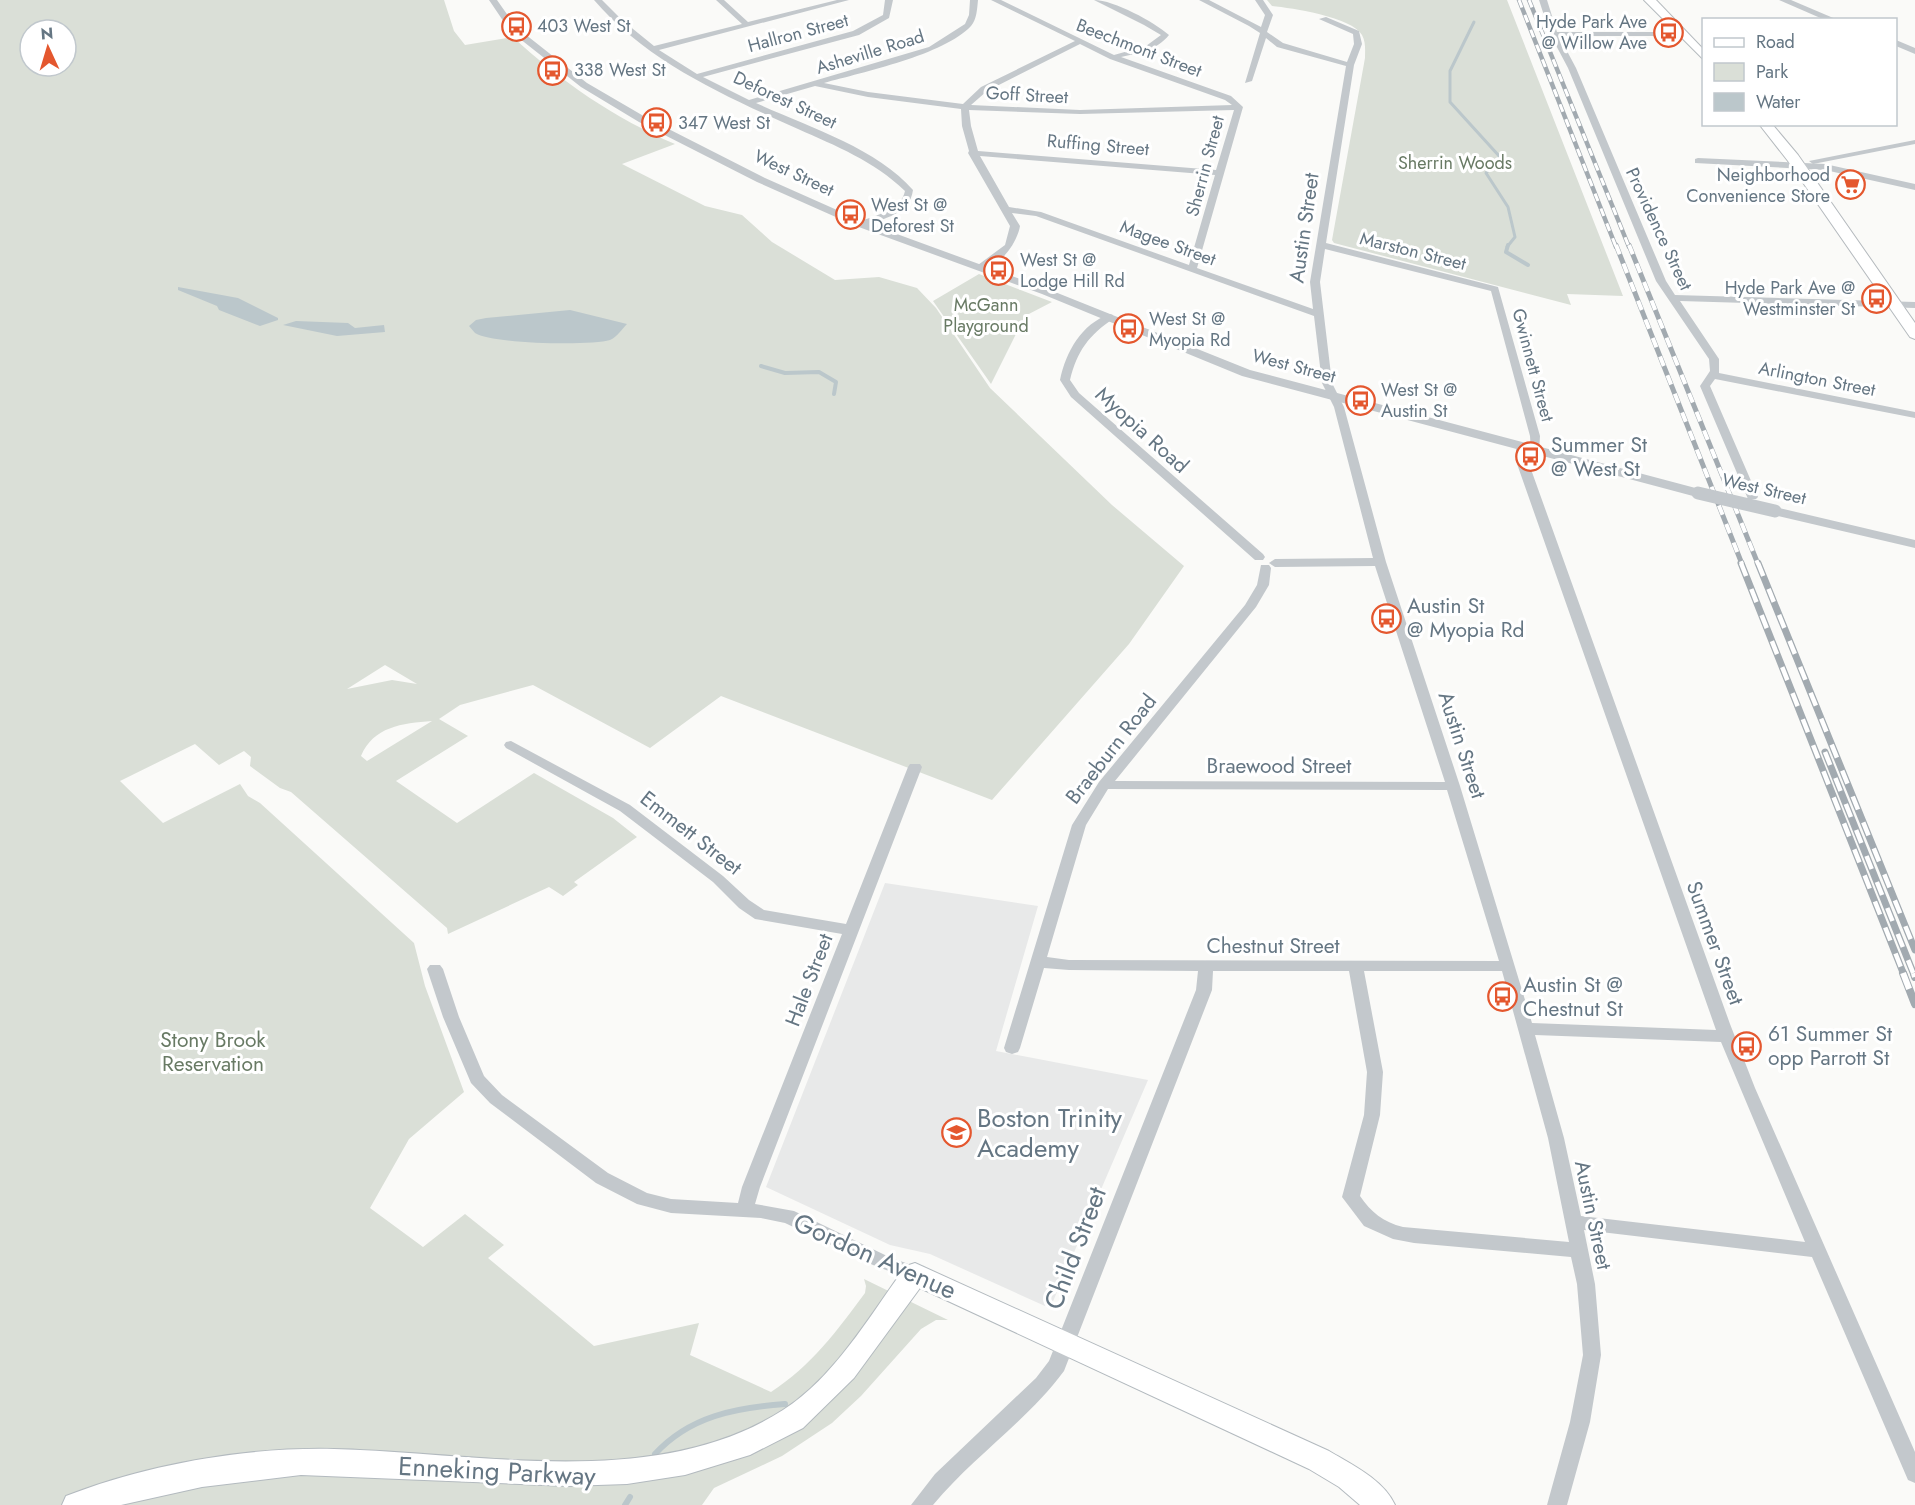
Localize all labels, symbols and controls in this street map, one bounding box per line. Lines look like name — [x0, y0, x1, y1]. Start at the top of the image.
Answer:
street label: Hallron Street — [745, 7, 852, 59]
place label: Hyde Park Ave @ Willow Ave — [1536, 9, 1647, 56]
bus stop icon: 403 West St — [500, 10, 532, 42]
street label: Beechmont Street — [1072, 12, 1206, 84]
place label: 403 West St — [537, 13, 631, 39]
bus stop icon: Hyde Park Ave @ Willow Ave — [1652, 16, 1684, 48]
north arrow — [18, 18, 78, 78]
legend — [1702, 18, 1897, 126]
text: N — [40, 22, 54, 45]
street label: Asheville Road — [813, 23, 927, 81]
text: Road — [1756, 29, 1795, 55]
bus stop icon: 338 West St — [537, 54, 569, 86]
place label: 338 West St — [574, 57, 666, 83]
text: Park — [1756, 59, 1788, 85]
street label: Deforest Street — [729, 65, 842, 136]
street label: Goff Street — [985, 80, 1070, 110]
text: Water — [1756, 89, 1801, 115]
bus stop icon: 347 West St — [641, 107, 673, 139]
place label: 347 West St — [678, 110, 771, 136]
street label: Sherrin Street — [1179, 112, 1231, 219]
street label: Ruffing Street — [1046, 128, 1151, 162]
street label: West Street — [750, 143, 839, 203]
park label: Sherrin Woods — [1398, 150, 1512, 176]
place label: Neighborhood Convenience Store — [1686, 162, 1830, 209]
street label: Providence Street — [1619, 163, 1699, 295]
supermarket icon: Neighborhood Convenience Store — [1835, 169, 1867, 201]
street label: Austin Street — [1281, 171, 1327, 285]
place label: West St @ Deforest St — [871, 192, 954, 239]
bus stop icon: West St @ Deforest St — [834, 199, 866, 231]
street label: Magee Street — [1116, 214, 1220, 273]
street label: Marston Street — [1357, 225, 1469, 277]
place label: West St @ Lodge Hill Rd — [1020, 247, 1125, 294]
bus stop icon: West St @ Lodge Hill Rd — [983, 254, 1015, 286]
place label: Hyde Park Ave @ Westminster St — [1725, 275, 1856, 322]
bus stop icon: Hyde Park Ave @ Westminster St — [1860, 282, 1892, 314]
park label: McGann Playground — [943, 292, 1029, 339]
street label: Gwinnett Street — [1505, 305, 1561, 425]
place label: West St @ Myopia Rd — [1149, 306, 1230, 353]
bus stop icon: West St @ Myopia Rd — [1112, 313, 1144, 345]
street label: West Street — [1249, 342, 1339, 390]
street label: Arlington Street — [1756, 355, 1878, 403]
place label: West St @ Austin St — [1381, 377, 1457, 424]
street label: Myopia Road — [1089, 380, 1195, 480]
bus stop icon: West St @ Austin St — [1344, 384, 1376, 416]
place label: Summer St @ West St — [1551, 430, 1647, 484]
bus stop icon: Summer St @ West St — [1514, 441, 1546, 473]
street label: West Street — [1719, 467, 1809, 511]
place label: Austin St @ Myopia Rd — [1407, 591, 1524, 645]
bus stop icon: Austin St @ Myopia Rd — [1370, 602, 1402, 634]
street label: Braeburn Road — [1058, 687, 1164, 811]
street label: Austin Street — [1431, 688, 1493, 802]
street label: Braewood Street — [1207, 751, 1351, 781]
street label: Emmett Street — [634, 784, 748, 882]
street label: Summer Street — [1679, 877, 1751, 1009]
street label: Hale Street — [778, 929, 840, 1031]
street label: Chestnut Street — [1206, 931, 1340, 961]
place label: Austin St @ Chestnut St — [1523, 970, 1623, 1024]
bus stop icon: Austin St @ Chestnut St — [1486, 981, 1518, 1013]
place label: 61 Summer St opp Parrott St — [1768, 1019, 1892, 1073]
park label: Stony Brook Reservation — [160, 1025, 266, 1079]
bus stop icon: 61 Summer St opp Parrott St — [1731, 1030, 1763, 1062]
place label: Boston Trinity Academy — [977, 1099, 1122, 1167]
school or university icon: Boston Trinity Academy — [940, 1117, 972, 1149]
street label: Austin Street — [1567, 1158, 1619, 1272]
street label: Child Street — [1034, 1180, 1116, 1315]
street label: Gordon Avenue — [787, 1203, 963, 1309]
street label: Enneking Parkway — [397, 1447, 597, 1495]

